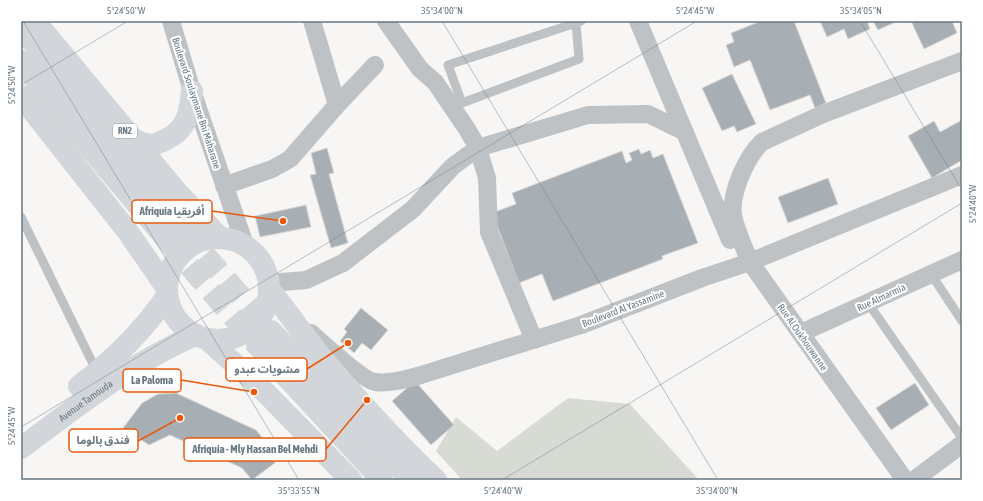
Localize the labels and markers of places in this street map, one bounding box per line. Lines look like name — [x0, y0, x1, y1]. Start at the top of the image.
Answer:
callout: Afriquia أفريقيا — [132, 200, 212, 223]
callout: مشويات عبدو — [226, 358, 307, 381]
callout: La Paloma — [123, 369, 181, 392]
callout: فندق پالوما — [69, 429, 138, 452]
callout: Afriquia - Mly Hassan Bel Mehdi — [184, 438, 326, 461]

